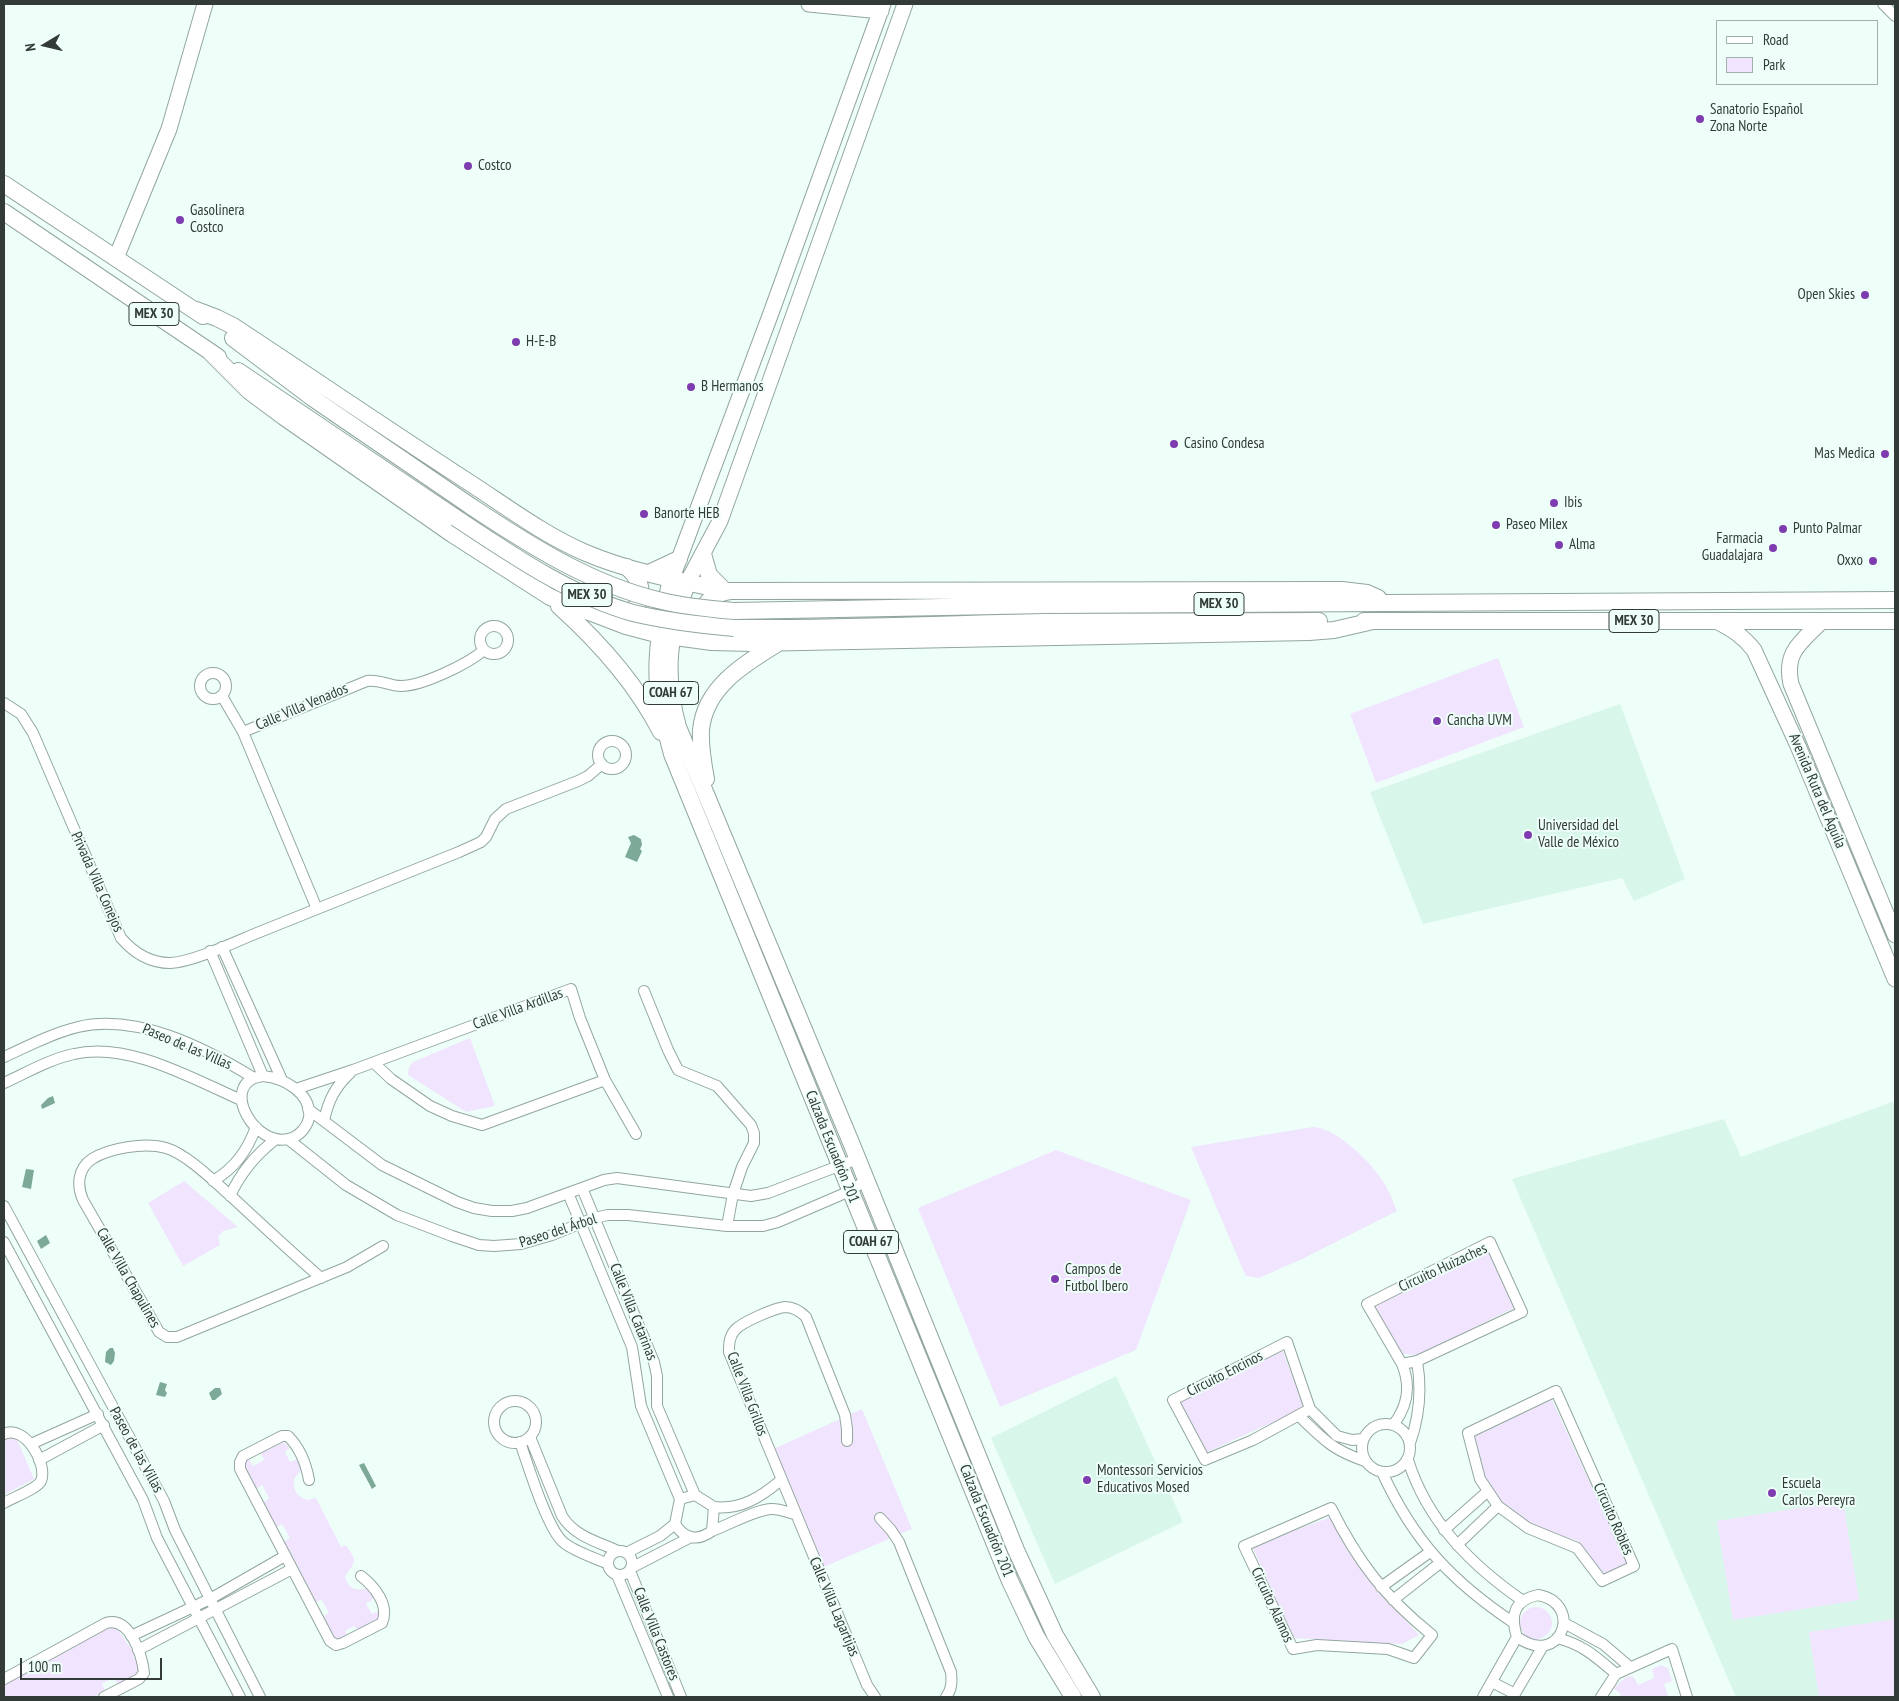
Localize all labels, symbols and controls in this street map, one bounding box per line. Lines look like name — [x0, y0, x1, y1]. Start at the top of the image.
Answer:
north arrow — [20, 20, 70, 70]
legend — [1716, 20, 1879, 85]
text: Road — [1763, 30, 1789, 49]
text: N — [21, 42, 40, 52]
text: Park — [1763, 55, 1785, 74]
place label: Sanatorio Español Zona Norte — [1710, 101, 1803, 136]
marker: Sanatorio Español Zona Norte — [1694, 113, 1706, 125]
place label: Costco — [478, 157, 512, 175]
marker: Costco — [462, 160, 474, 172]
place label: Gasolinera Costco — [190, 202, 245, 237]
marker: Gasolinera Costco — [174, 214, 186, 226]
place label: Open Skies — [1798, 286, 1855, 304]
marker: Open Skies — [1859, 289, 1871, 301]
road number: MEX 30 — [129, 302, 179, 326]
place label: H-E-B — [526, 333, 556, 351]
marker: H-E-B — [510, 336, 522, 348]
place label: B Hermanos — [701, 378, 763, 396]
marker: B Hermanos — [685, 381, 697, 393]
place label: Casino Condesa — [1184, 435, 1265, 453]
marker: Casino Condesa — [1168, 438, 1180, 450]
place label: Mas Medica — [1814, 445, 1875, 463]
marker: Mas Medica — [1879, 448, 1891, 460]
place label: Ibis — [1564, 494, 1582, 512]
marker: Ibis — [1548, 497, 1560, 509]
place label: Banorte HEB — [654, 505, 720, 523]
marker: Banorte HEB — [638, 508, 650, 520]
place label: Paseo Milex — [1506, 516, 1568, 534]
marker: Paseo Milex — [1490, 519, 1502, 531]
place label: Punto Palmar — [1793, 520, 1862, 538]
marker: Punto Palmar — [1777, 523, 1789, 535]
place label: Farmacia Guadalajara — [1702, 530, 1763, 565]
place label: Alma — [1569, 536, 1595, 554]
marker: Alma — [1553, 539, 1565, 551]
marker: Farmacia Guadalajara — [1767, 542, 1779, 554]
place label: Oxxo — [1837, 552, 1863, 570]
marker: Oxxo — [1867, 555, 1879, 567]
road number: MEX 30 — [562, 584, 612, 606]
road number: MEX 30 — [1194, 592, 1244, 616]
road number: MEX 30 — [1609, 610, 1659, 632]
street label: Calle Villa Venados — [253, 679, 351, 735]
road number: COAH 67 — [644, 681, 698, 704]
place label: Cancha UVM — [1447, 712, 1512, 730]
marker: Cancha UVM — [1431, 715, 1443, 727]
street label: Avenida Ruta del Águila — [1785, 731, 1849, 851]
place label: Universidad del Valle de México — [1538, 817, 1619, 852]
street label: Privada Villa Conejos — [67, 829, 127, 935]
marker: Universidad del Valle de México — [1522, 829, 1534, 841]
street label: Calle Villa Ardillas — [471, 984, 565, 1034]
street label: Paseo de las Villas — [140, 1020, 234, 1074]
street label: Calzada Escuadrón 201 — [801, 1088, 863, 1206]
street label: Paseo del Árbol — [517, 1210, 599, 1252]
street label: Calle Villa Chapulines — [92, 1225, 164, 1331]
road number: COAH 67 — [844, 1230, 898, 1254]
street label: Circuito Huizaches — [1396, 1240, 1490, 1296]
street label: Calle Villa Catarinas — [605, 1261, 661, 1363]
place label: Campos de Futbol Ibero — [1065, 1261, 1128, 1296]
marker: Campos de Futbol Ibero — [1049, 1273, 1061, 1285]
street label: Circuito Encinos — [1184, 1347, 1266, 1401]
street label: Calle Villa Grillos — [723, 1349, 771, 1439]
street label: Paseo de las Villas — [105, 1404, 167, 1496]
street label: Calzada Escuadrón 201 — [955, 1462, 1017, 1580]
place label: Montessori Servicios Educativos Mosed — [1097, 1462, 1203, 1497]
marker: Montessori Servicios Educativos Mosed — [1081, 1474, 1093, 1486]
place label: Escuela Carlos Pereyra — [1782, 1475, 1855, 1510]
street label: Circuito Robles — [1589, 1480, 1637, 1558]
marker: Escuela Carlos Pereyra — [1766, 1487, 1778, 1499]
street label: Calle Villa Lagartijas — [805, 1555, 863, 1659]
street label: Circuito Alamos — [1247, 1565, 1297, 1645]
street label: Calle Villa Castores — [629, 1585, 683, 1683]
scale bar — [22, 1648, 165, 1680]
text: 100 m — [28, 1657, 61, 1676]

